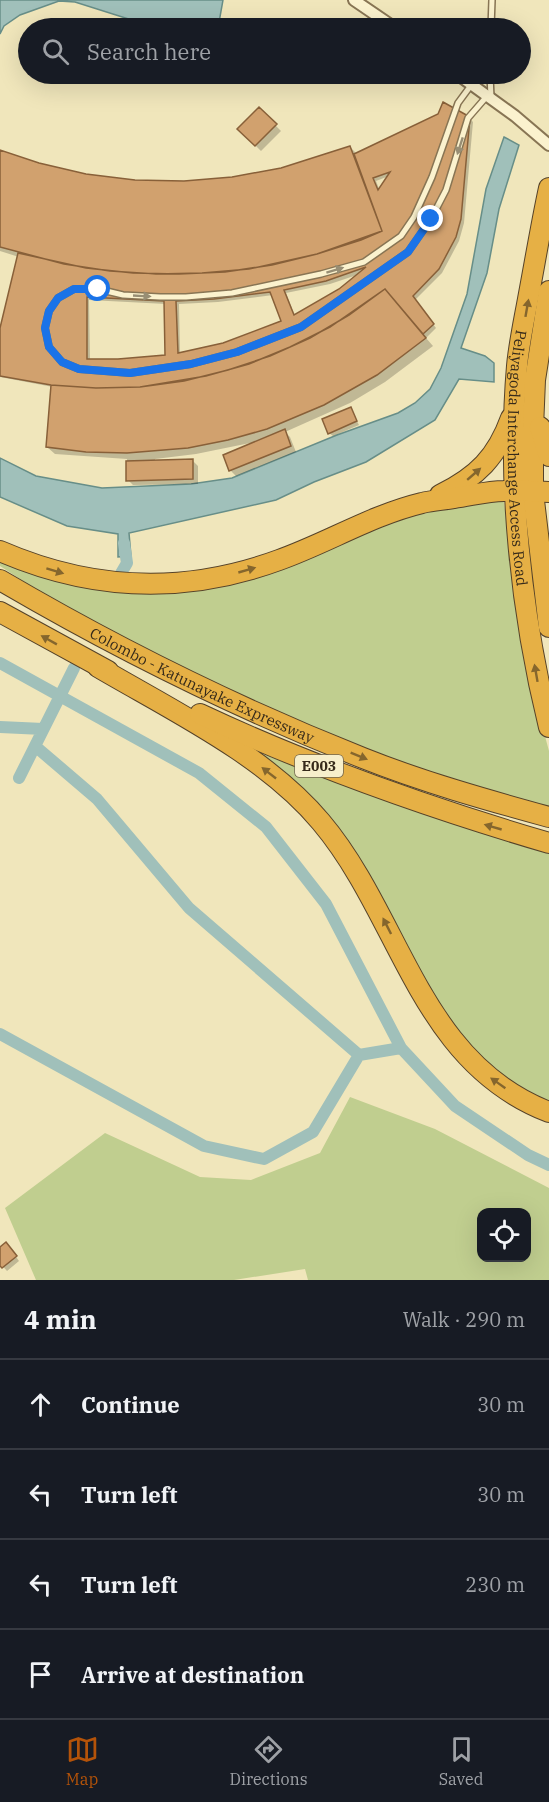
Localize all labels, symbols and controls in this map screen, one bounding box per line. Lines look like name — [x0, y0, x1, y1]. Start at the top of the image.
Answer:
search box — [18, 18, 531, 84]
icon: search — [39, 35, 72, 68]
text: Search here — [87, 37, 211, 66]
one-way arrow — [455, 137, 464, 155]
route end — [417, 205, 443, 231]
one-way arrow — [326, 265, 344, 274]
route start — [84, 275, 110, 301]
one-way arrow — [133, 291, 152, 300]
one-way arrow — [522, 298, 531, 317]
street label: Peliyagoda Interchange Access Road — [504, 329, 532, 587]
one-way arrow — [466, 468, 481, 481]
one-way arrow — [238, 565, 256, 574]
one-way arrow — [46, 567, 64, 576]
street label: Colombo - Katunayake Expressway — [87, 623, 317, 747]
one-way arrow — [40, 635, 57, 645]
one-way arrow — [532, 663, 541, 682]
one-way arrow — [350, 752, 368, 761]
road number: E003 — [295, 755, 343, 777]
one-way arrow — [261, 768, 276, 780]
one-way arrow — [484, 822, 502, 831]
one-way arrow — [382, 918, 391, 935]
one-way arrow — [490, 1078, 506, 1090]
map controls — [477, 1208, 531, 1262]
button: locate — [477, 1208, 531, 1262]
text: 4 min — [24, 1302, 97, 1336]
text: Walk · 290 m — [403, 1306, 525, 1333]
icon: ahead — [24, 1388, 57, 1421]
text: Continue — [81, 1390, 180, 1419]
text: 30 m — [477, 1391, 525, 1418]
icon: left — [24, 1478, 57, 1511]
text: Turn left — [81, 1480, 177, 1509]
text: 30 m — [477, 1481, 525, 1508]
icon: left — [24, 1568, 57, 1601]
text: Turn left — [81, 1570, 177, 1599]
text: 230 m — [465, 1571, 525, 1598]
icon: arrive — [24, 1658, 57, 1691]
text: Arrive at destination — [81, 1660, 304, 1689]
tab: Map — [66, 1733, 99, 1789]
tab: Directions — [230, 1733, 308, 1789]
tab: Saved — [439, 1733, 483, 1789]

